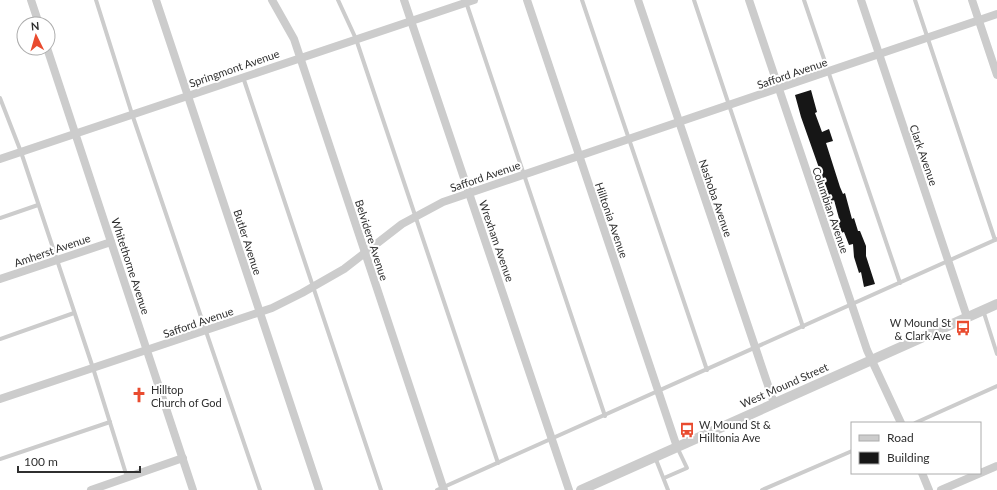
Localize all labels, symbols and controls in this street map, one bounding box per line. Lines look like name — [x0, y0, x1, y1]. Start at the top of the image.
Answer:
north arrow — [16, 16, 56, 56]
text: N — [30, 19, 40, 32]
street label: Springmont Avenue — [187, 46, 281, 90]
street label: Safford Avenue — [755, 55, 829, 91]
street label: Clark Avenue — [907, 123, 941, 187]
street label: Nashoba Avenue — [697, 157, 735, 239]
street label: Safford Avenue — [448, 158, 522, 194]
street label: Columbian Avenue — [810, 165, 852, 255]
street label: Hilltonia Avenue — [593, 180, 631, 260]
street label: Belvidere Avenue — [353, 198, 391, 282]
street label: Wrexham Avenue — [477, 198, 517, 284]
street label: Butler Avenue — [231, 208, 265, 277]
street label: Whitethorne Avenue — [109, 216, 153, 316]
street label: Amherst Avenue — [12, 231, 92, 269]
street label: Safford Avenue — [161, 304, 235, 340]
place label: W Mound St & Clark Ave — [890, 316, 951, 342]
bus stop icon: W Mound St & Clark Ave — [954, 319, 972, 337]
street label: West Mound Street — [738, 360, 830, 410]
place label: Hilltop Church of God — [151, 383, 222, 409]
church icon: Hilltop Church of God — [130, 386, 148, 404]
place label: W Mound St & Hilltonia Ave — [699, 418, 771, 444]
bus stop icon: W Mound St & Hilltonia Ave — [678, 421, 696, 439]
legend — [851, 422, 981, 474]
text: Road — [887, 430, 914, 445]
scale bar — [18, 448, 140, 474]
text: Building — [887, 450, 930, 465]
text: 100 m — [24, 454, 58, 469]

